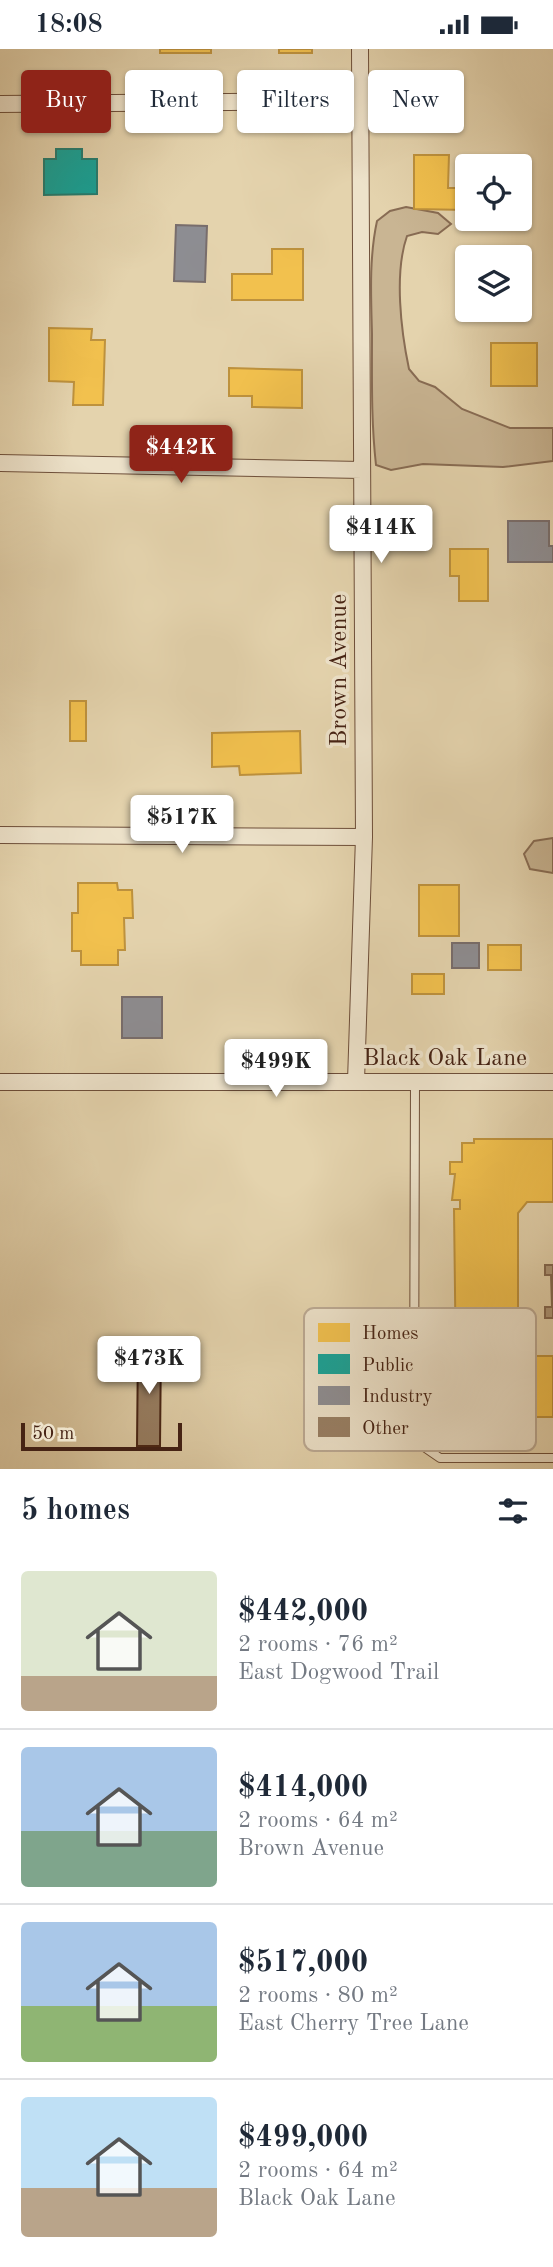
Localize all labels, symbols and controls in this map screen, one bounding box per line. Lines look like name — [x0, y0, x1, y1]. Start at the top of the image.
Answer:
text: 18:08 — [35, 12, 103, 38]
chip: Buy — [21, 70, 111, 133]
chip: Rent — [125, 70, 223, 133]
chip: Filters — [237, 70, 354, 133]
chip: New — [368, 70, 464, 133]
map controls — [455, 154, 532, 322]
button: locate — [455, 154, 532, 231]
button: layers — [455, 245, 532, 322]
pin: $442K — [132, 425, 230, 485]
text: $442K — [145, 436, 217, 459]
pin: $414K — [332, 505, 430, 565]
text: $414K — [345, 516, 417, 539]
street label: Brown Avenue — [328, 594, 352, 746]
pin: $517K — [133, 795, 231, 855]
text: $517K — [146, 806, 218, 829]
pin: $499K — [227, 1039, 325, 1099]
street label: Black Oak Lane — [363, 1047, 527, 1071]
text: $499K — [240, 1050, 312, 1073]
legend — [304, 1308, 536, 1451]
text: Homes — [362, 1325, 418, 1344]
pin: $473K — [100, 1337, 198, 1396]
text: $473K — [113, 1347, 185, 1370]
text: Public — [362, 1357, 413, 1376]
text: Industry — [362, 1388, 433, 1407]
scale bar — [21, 1420, 182, 1452]
text: Other — [362, 1420, 409, 1439]
text: 50 m — [32, 1425, 74, 1444]
icon: filters — [494, 1492, 532, 1530]
text: 5 homes — [21, 1496, 130, 1526]
text: $442,000 — [238, 1597, 368, 1627]
icon: home — [77, 1599, 161, 1683]
text: 2 rooms · 76 m² — [238, 1633, 398, 1656]
text: East Dogwood Trail — [238, 1661, 439, 1684]
text: $414,000 — [238, 1773, 368, 1803]
icon: home — [77, 1775, 161, 1859]
text: 2 rooms · 64 m² — [238, 1809, 398, 1832]
text: Brown Avenue — [238, 1837, 384, 1860]
text: $517,000 — [238, 1948, 368, 1978]
icon: home — [77, 1950, 161, 2034]
text: 2 rooms · 80 m² — [238, 1984, 398, 2007]
text: East Cherry Tree Lane — [238, 2012, 469, 2035]
text: $499,000 — [238, 2123, 368, 2153]
icon: home — [77, 2125, 161, 2209]
text: 2 rooms · 64 m² — [238, 2159, 398, 2182]
text: Black Oak Lane — [238, 2187, 396, 2210]

